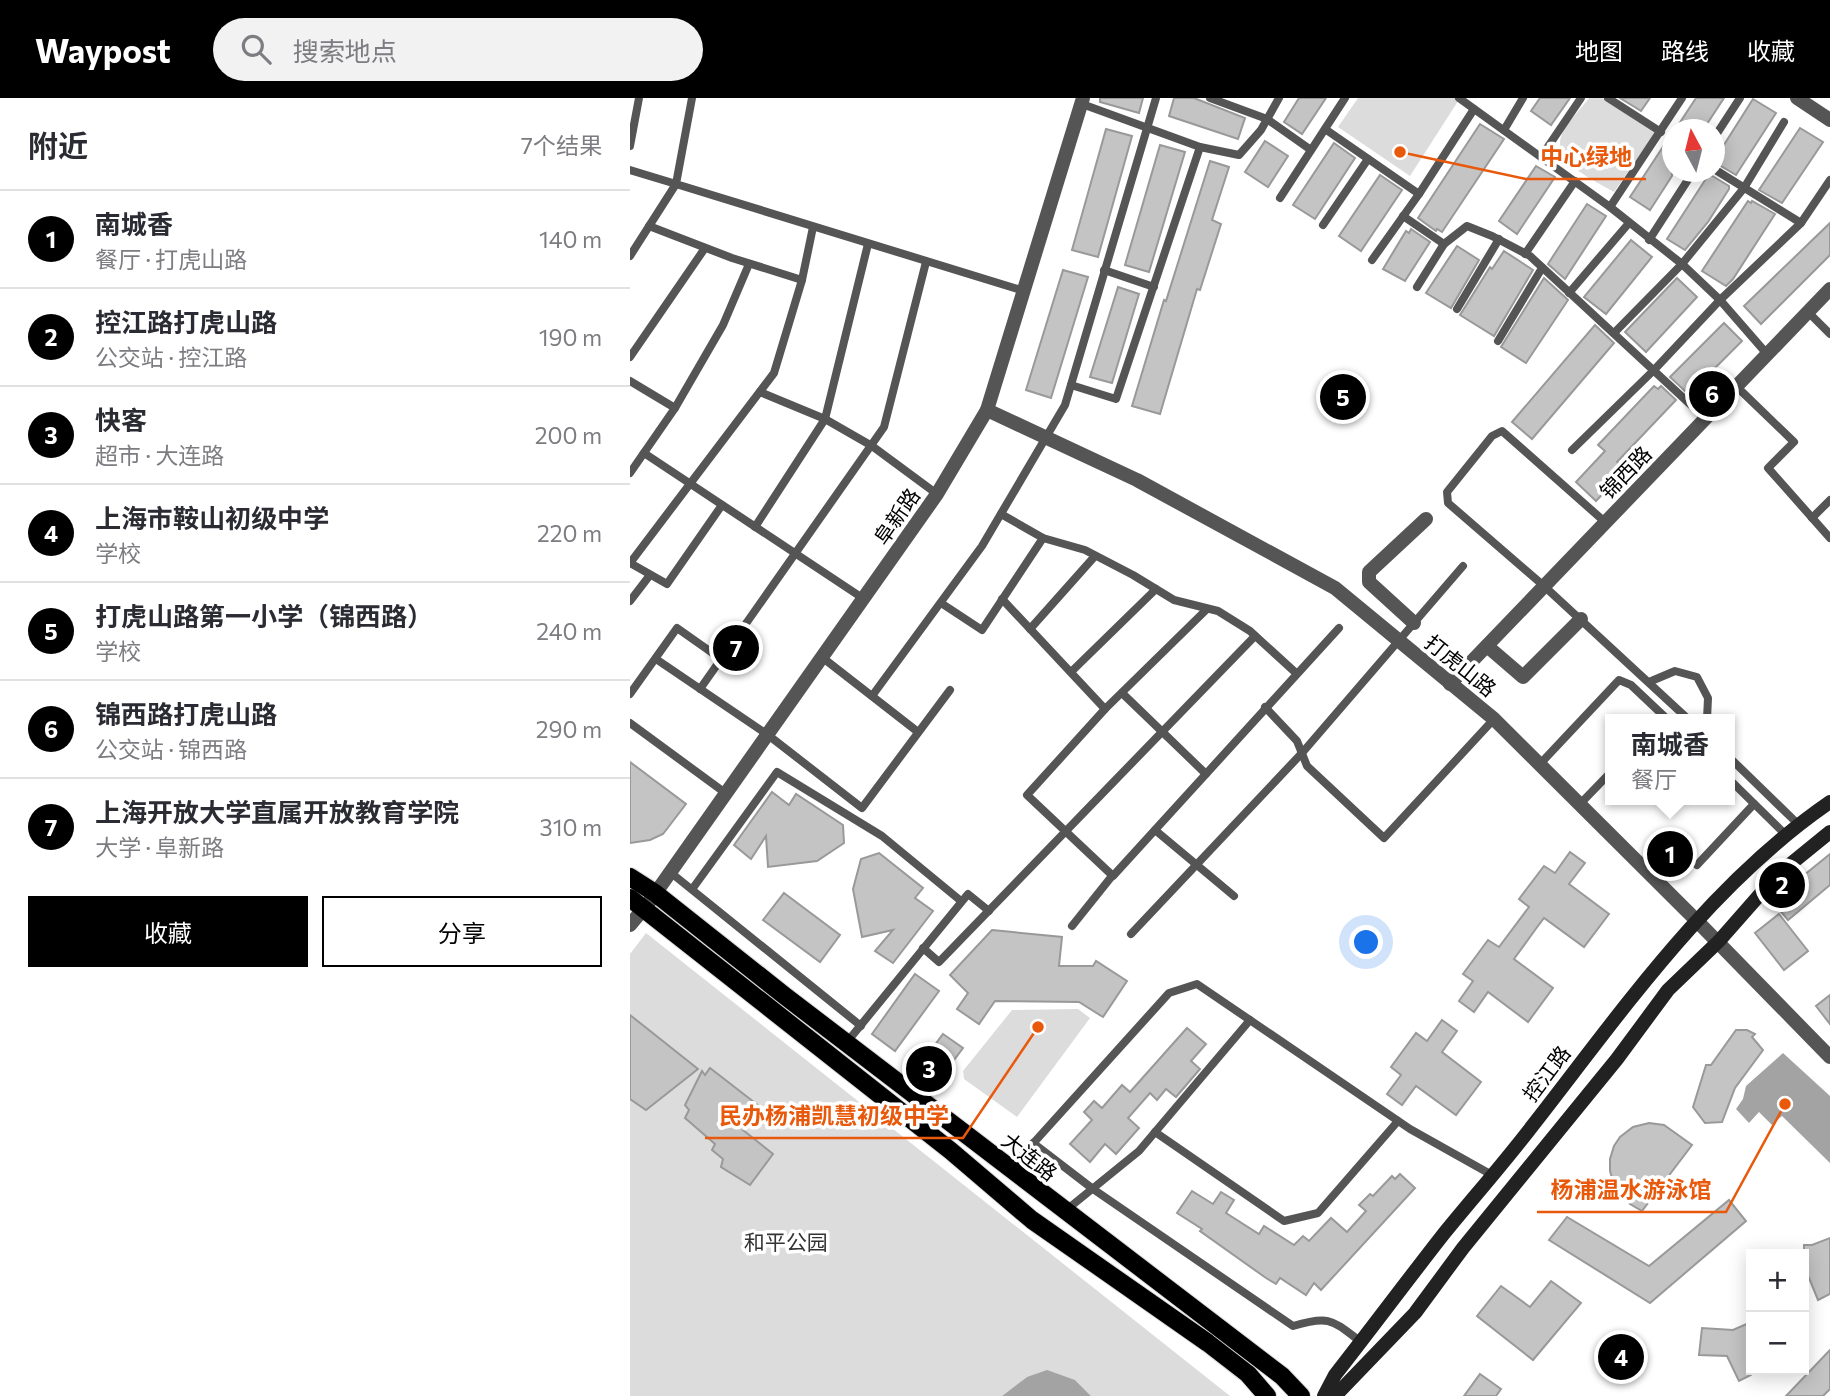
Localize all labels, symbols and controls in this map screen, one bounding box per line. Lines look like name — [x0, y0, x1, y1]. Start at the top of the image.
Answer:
search box — [213, 18, 703, 81]
text: Waypost — [35, 29, 171, 70]
icon: search — [237, 30, 275, 68]
text: 搜索地点 — [293, 35, 397, 66]
text: 地图 — [1575, 36, 1623, 65]
text: 路线 — [1661, 36, 1709, 65]
text: 收藏 — [1747, 36, 1795, 65]
north arrow — [1662, 119, 1725, 182]
text: 附近 — [28, 126, 88, 163]
text: 7个结果 — [521, 131, 602, 159]
callout: 中心绿地 — [1526, 135, 1646, 179]
text: 中心绿地 — [1540, 142, 1632, 170]
text: 南城香 — [95, 208, 173, 239]
text: 1 — [46, 225, 56, 253]
text: 140 m — [539, 225, 602, 253]
text: 餐厅 · 打虎山路 — [95, 245, 247, 273]
text: 控江路打虎山路 — [95, 306, 277, 337]
text: 2 — [44, 323, 58, 351]
text: 190 m — [539, 323, 602, 351]
text: 公交站 · 控江路 — [95, 343, 247, 371]
pin: 6 — [1689, 368, 1735, 420]
pin: 5 — [1320, 371, 1366, 423]
text: 快客 — [95, 404, 147, 435]
text: 3 — [44, 421, 58, 449]
text: 200 m — [535, 421, 602, 449]
text: 超市 · 大连路 — [95, 441, 224, 469]
street label: 锦西路 — [1594, 441, 1656, 503]
street label: 阜新路 — [868, 483, 924, 549]
text: 上海市鞍山初级中学 — [95, 502, 329, 533]
text: 4 — [44, 519, 58, 547]
text: 220 m — [537, 519, 602, 547]
text: 学校 — [95, 539, 141, 567]
text: 打虎山路第一小学（锦西路） — [95, 600, 433, 631]
text: 5 — [44, 617, 58, 645]
text: 240 m — [536, 617, 602, 645]
pin: 7 — [713, 622, 759, 674]
street label: 打虎山路 — [1420, 629, 1502, 701]
text: 学校 — [95, 637, 141, 665]
text: 锦西路打虎山路 — [95, 698, 277, 729]
popup — [1605, 714, 1735, 805]
text: 6 — [44, 715, 58, 743]
text: 290 m — [536, 715, 602, 743]
text: 南城香 — [1631, 728, 1709, 759]
text: 公交站 · 锦西路 — [95, 735, 247, 763]
text: 餐厅 — [1631, 765, 1677, 793]
text: 上海开放大学直属开放教育学院 — [95, 796, 459, 827]
text: 7 — [45, 813, 57, 841]
text: 310 m — [540, 813, 602, 841]
pin: 1 — [1647, 828, 1693, 880]
text: 大学 · 阜新路 — [95, 833, 224, 861]
pin: 2 — [1759, 859, 1805, 911]
button: 收藏 — [28, 896, 308, 967]
button: 分享 — [322, 896, 602, 967]
your location — [1349, 925, 1383, 959]
street label: 控江路 — [1517, 1040, 1575, 1106]
pin: 3 — [906, 1043, 952, 1095]
callout: 民办杨浦凯慧初级中学 — [705, 1094, 963, 1138]
text: 民办杨浦凯慧初级中学 — [719, 1101, 949, 1129]
street label: 大连路 — [997, 1127, 1063, 1185]
callout: 杨浦温水游泳馆 — [1537, 1168, 1726, 1212]
text: 杨浦温水游泳馆 — [1551, 1175, 1712, 1203]
park label: 和平公园 — [744, 1229, 828, 1254]
map controls — [1746, 1249, 1809, 1375]
button: + — [1746, 1249, 1809, 1312]
button: − — [1746, 1312, 1809, 1375]
pin: 4 — [1598, 1331, 1644, 1383]

